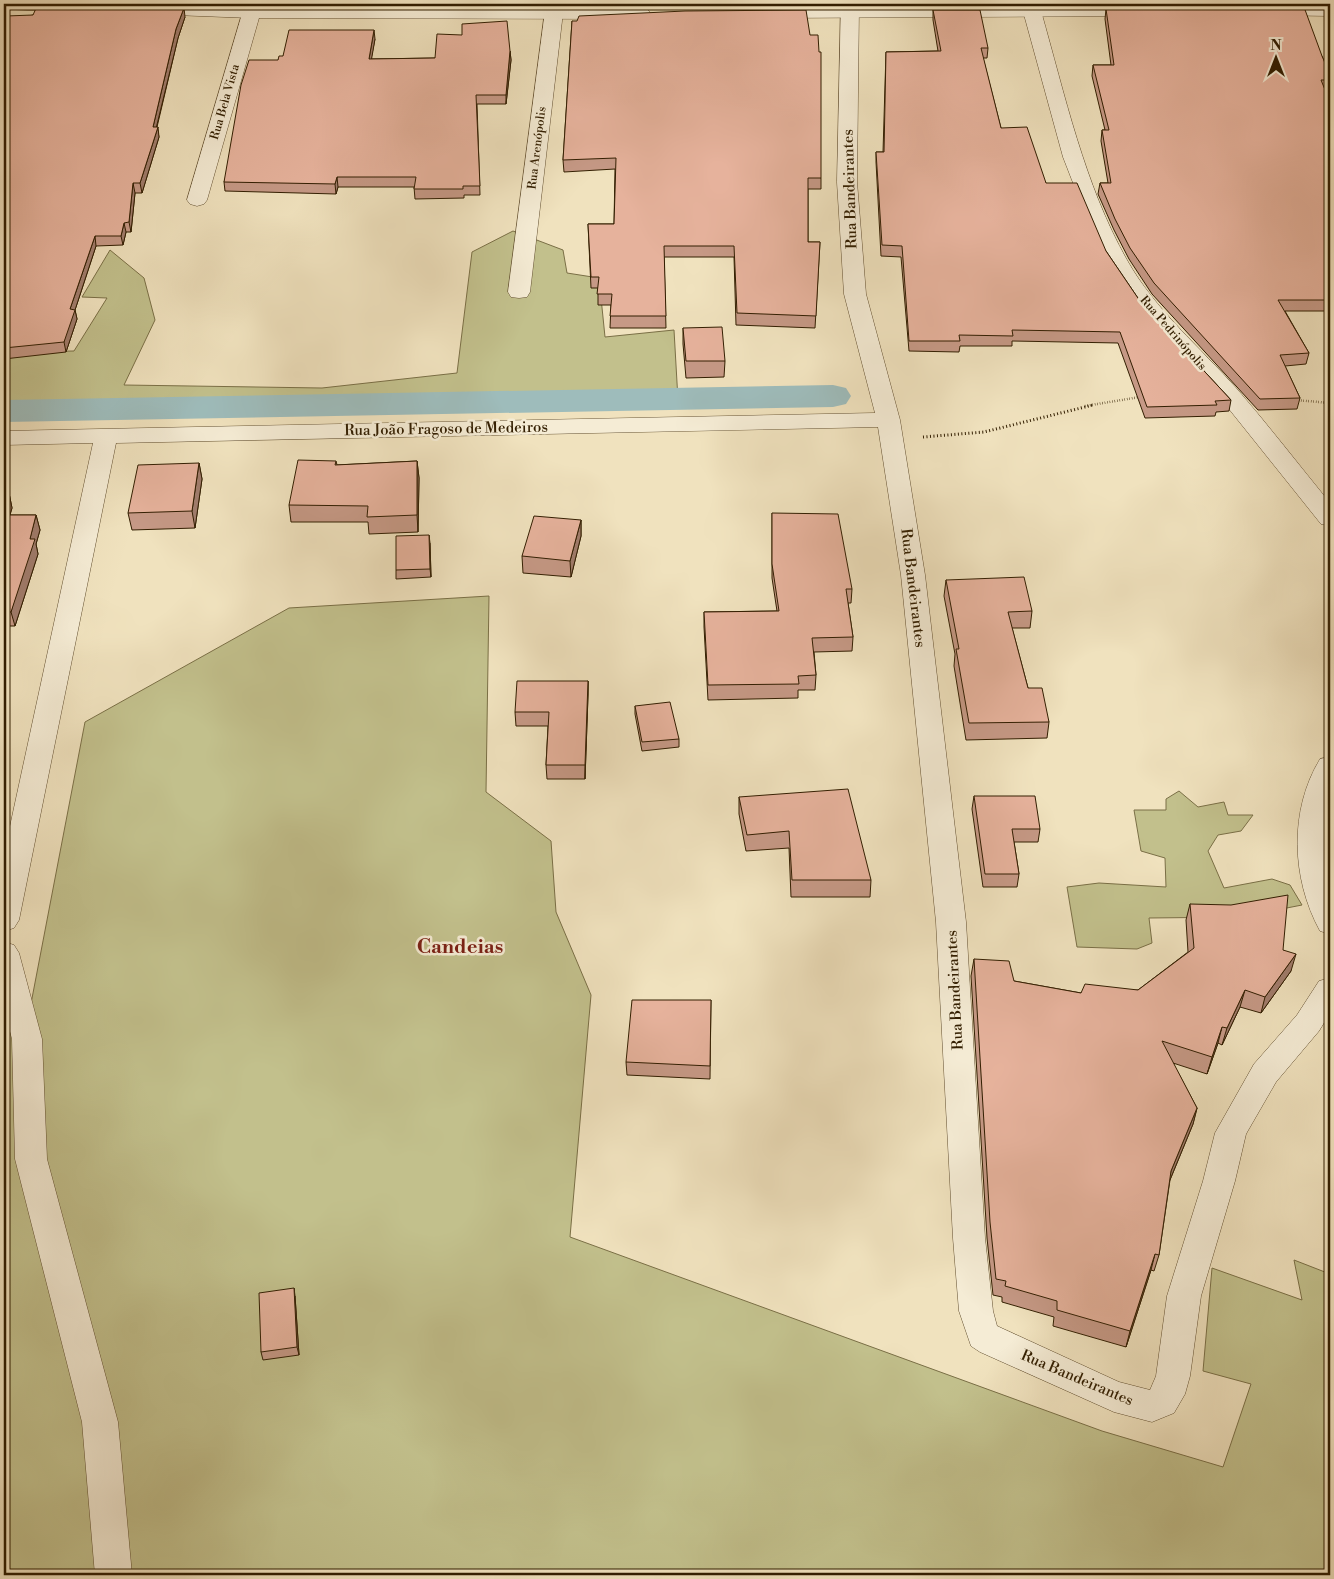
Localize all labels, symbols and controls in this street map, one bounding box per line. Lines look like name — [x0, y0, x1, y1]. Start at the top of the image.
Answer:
north arrow — [1252, 32, 1302, 82]
text: N — [1270, 37, 1282, 55]
street label: Rua Bela Vista — [207, 62, 243, 142]
street label: Rua Arenópolis — [524, 106, 550, 190]
street label: Rua Bandeirantes — [838, 129, 862, 249]
street label: Rua Pedrinópolis — [1137, 293, 1209, 373]
street label: Rua João Fragoso de Medeiros — [344, 418, 548, 440]
street label: Rua Bandeirantes — [896, 527, 930, 649]
street label: Rua Bandeirantes — [942, 930, 968, 1050]
district label: Candeias — [417, 935, 503, 960]
street label: Rua Bandeirantes — [1018, 1346, 1136, 1410]

